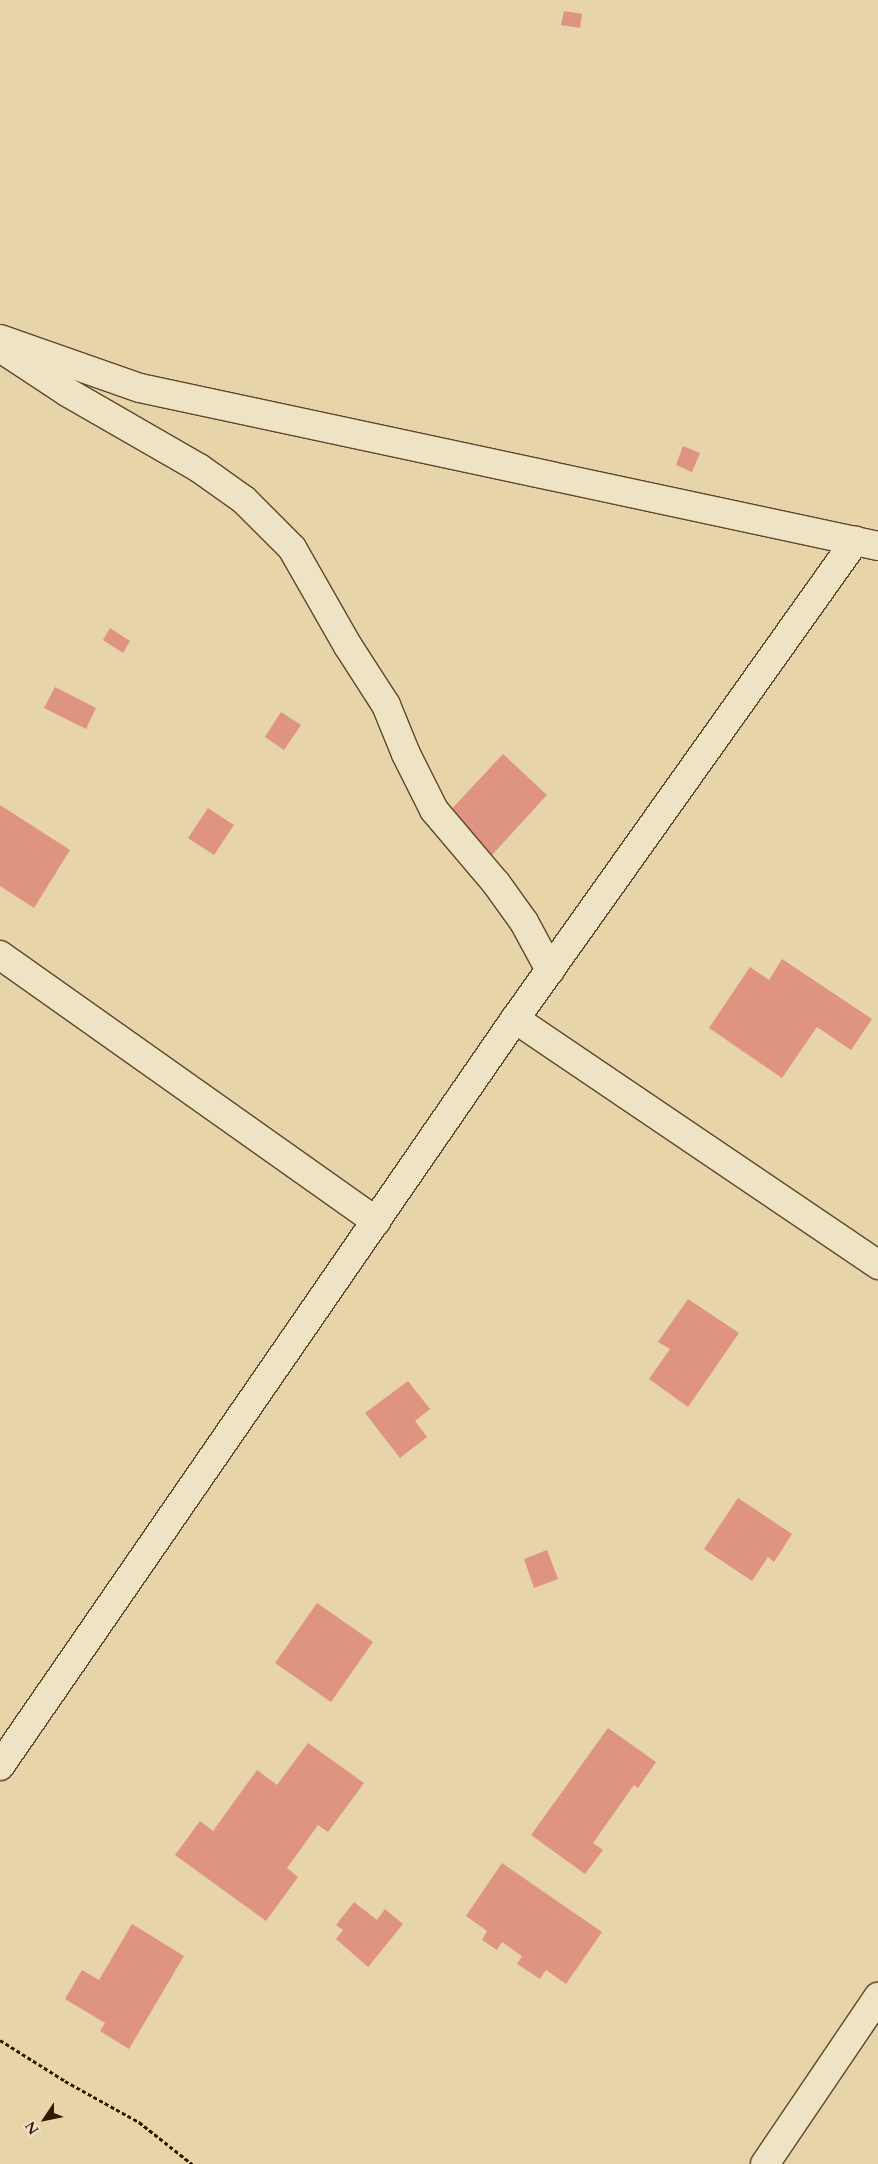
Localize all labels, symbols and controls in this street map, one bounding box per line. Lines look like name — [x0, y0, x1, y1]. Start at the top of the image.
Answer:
north arrow — [20, 2094, 70, 2144]
text: N — [21, 2117, 43, 2138]

